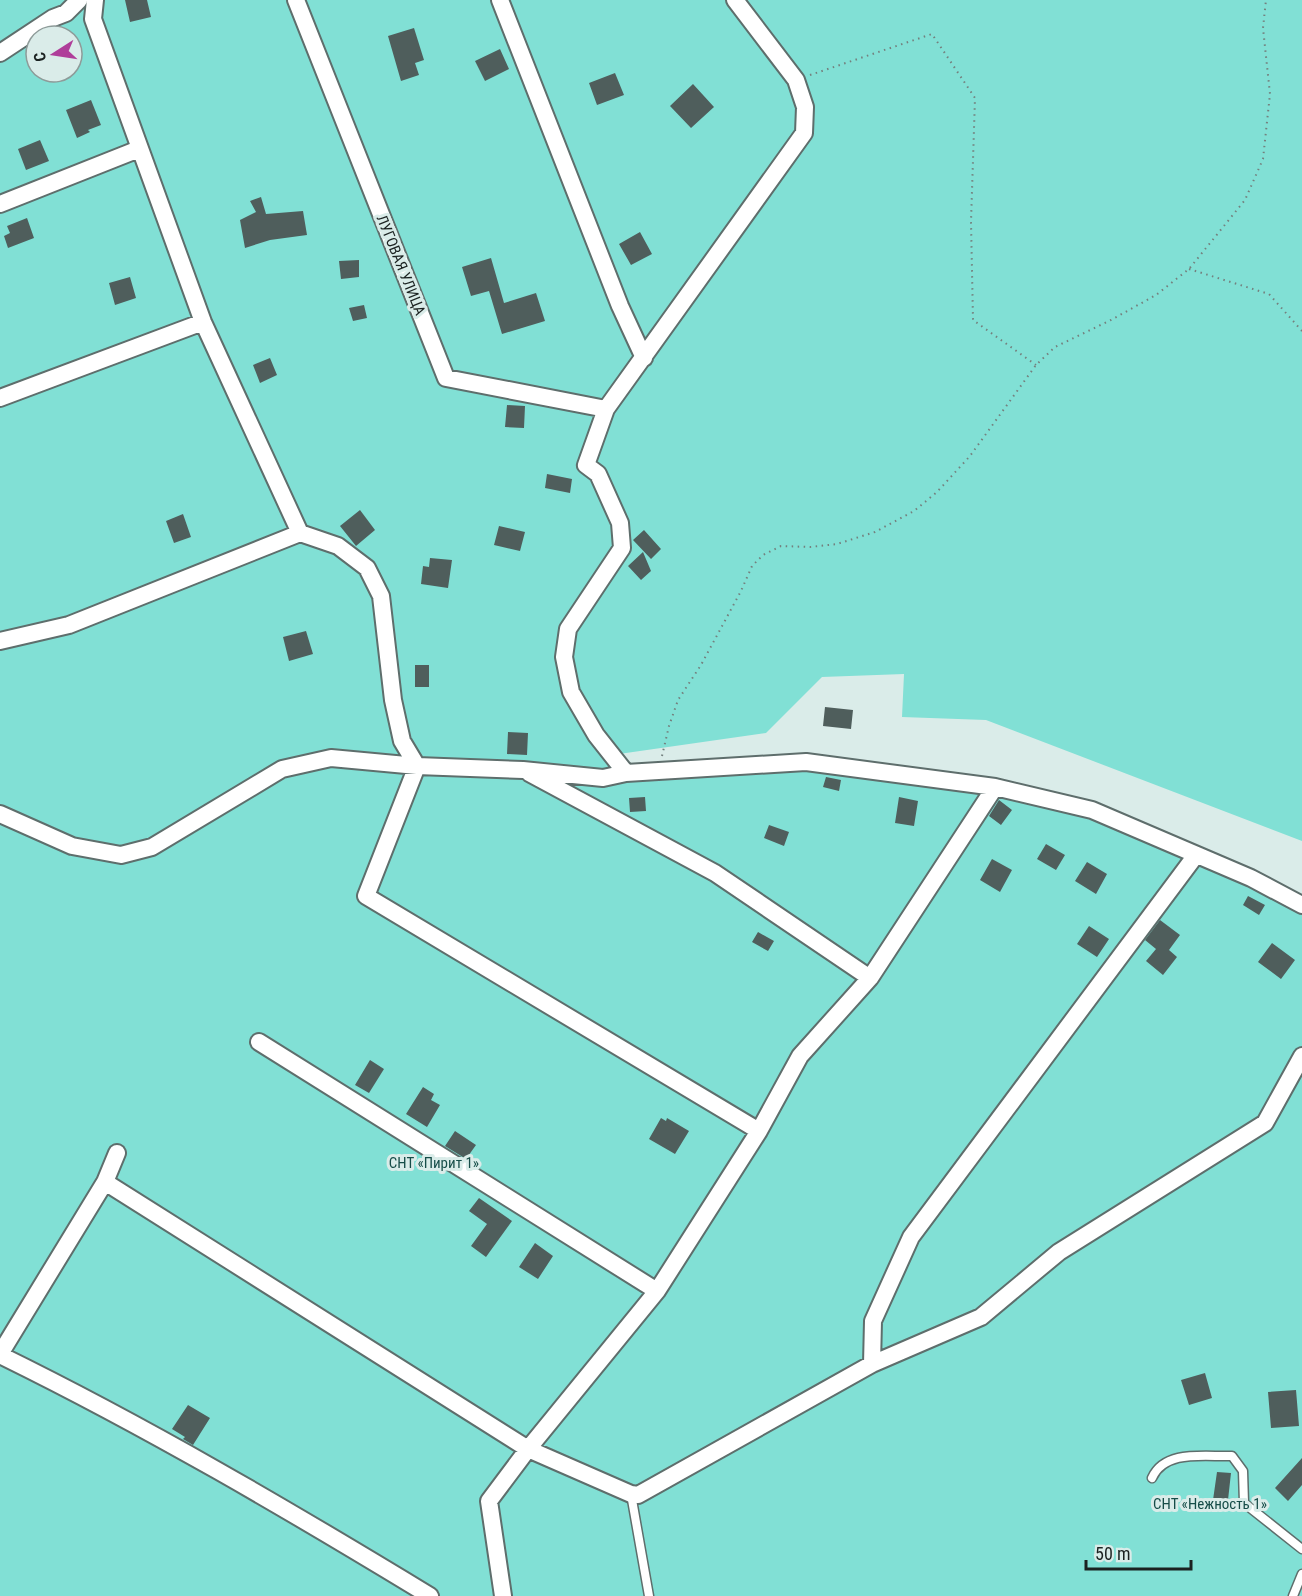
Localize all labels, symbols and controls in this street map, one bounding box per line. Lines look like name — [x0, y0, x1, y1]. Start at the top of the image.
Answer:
north arrow — [24, 24, 84, 84]
text: С — [30, 51, 50, 63]
street label: ЛУГОВАЯ УЛИЦА — [373, 212, 429, 318]
park label: СНТ «Пирит 1» — [389, 1154, 479, 1172]
park label: СНТ «Нежность 1» — [1153, 1495, 1267, 1513]
scale bar — [1086, 1533, 1191, 1571]
text: 50 m — [1095, 1543, 1130, 1564]

